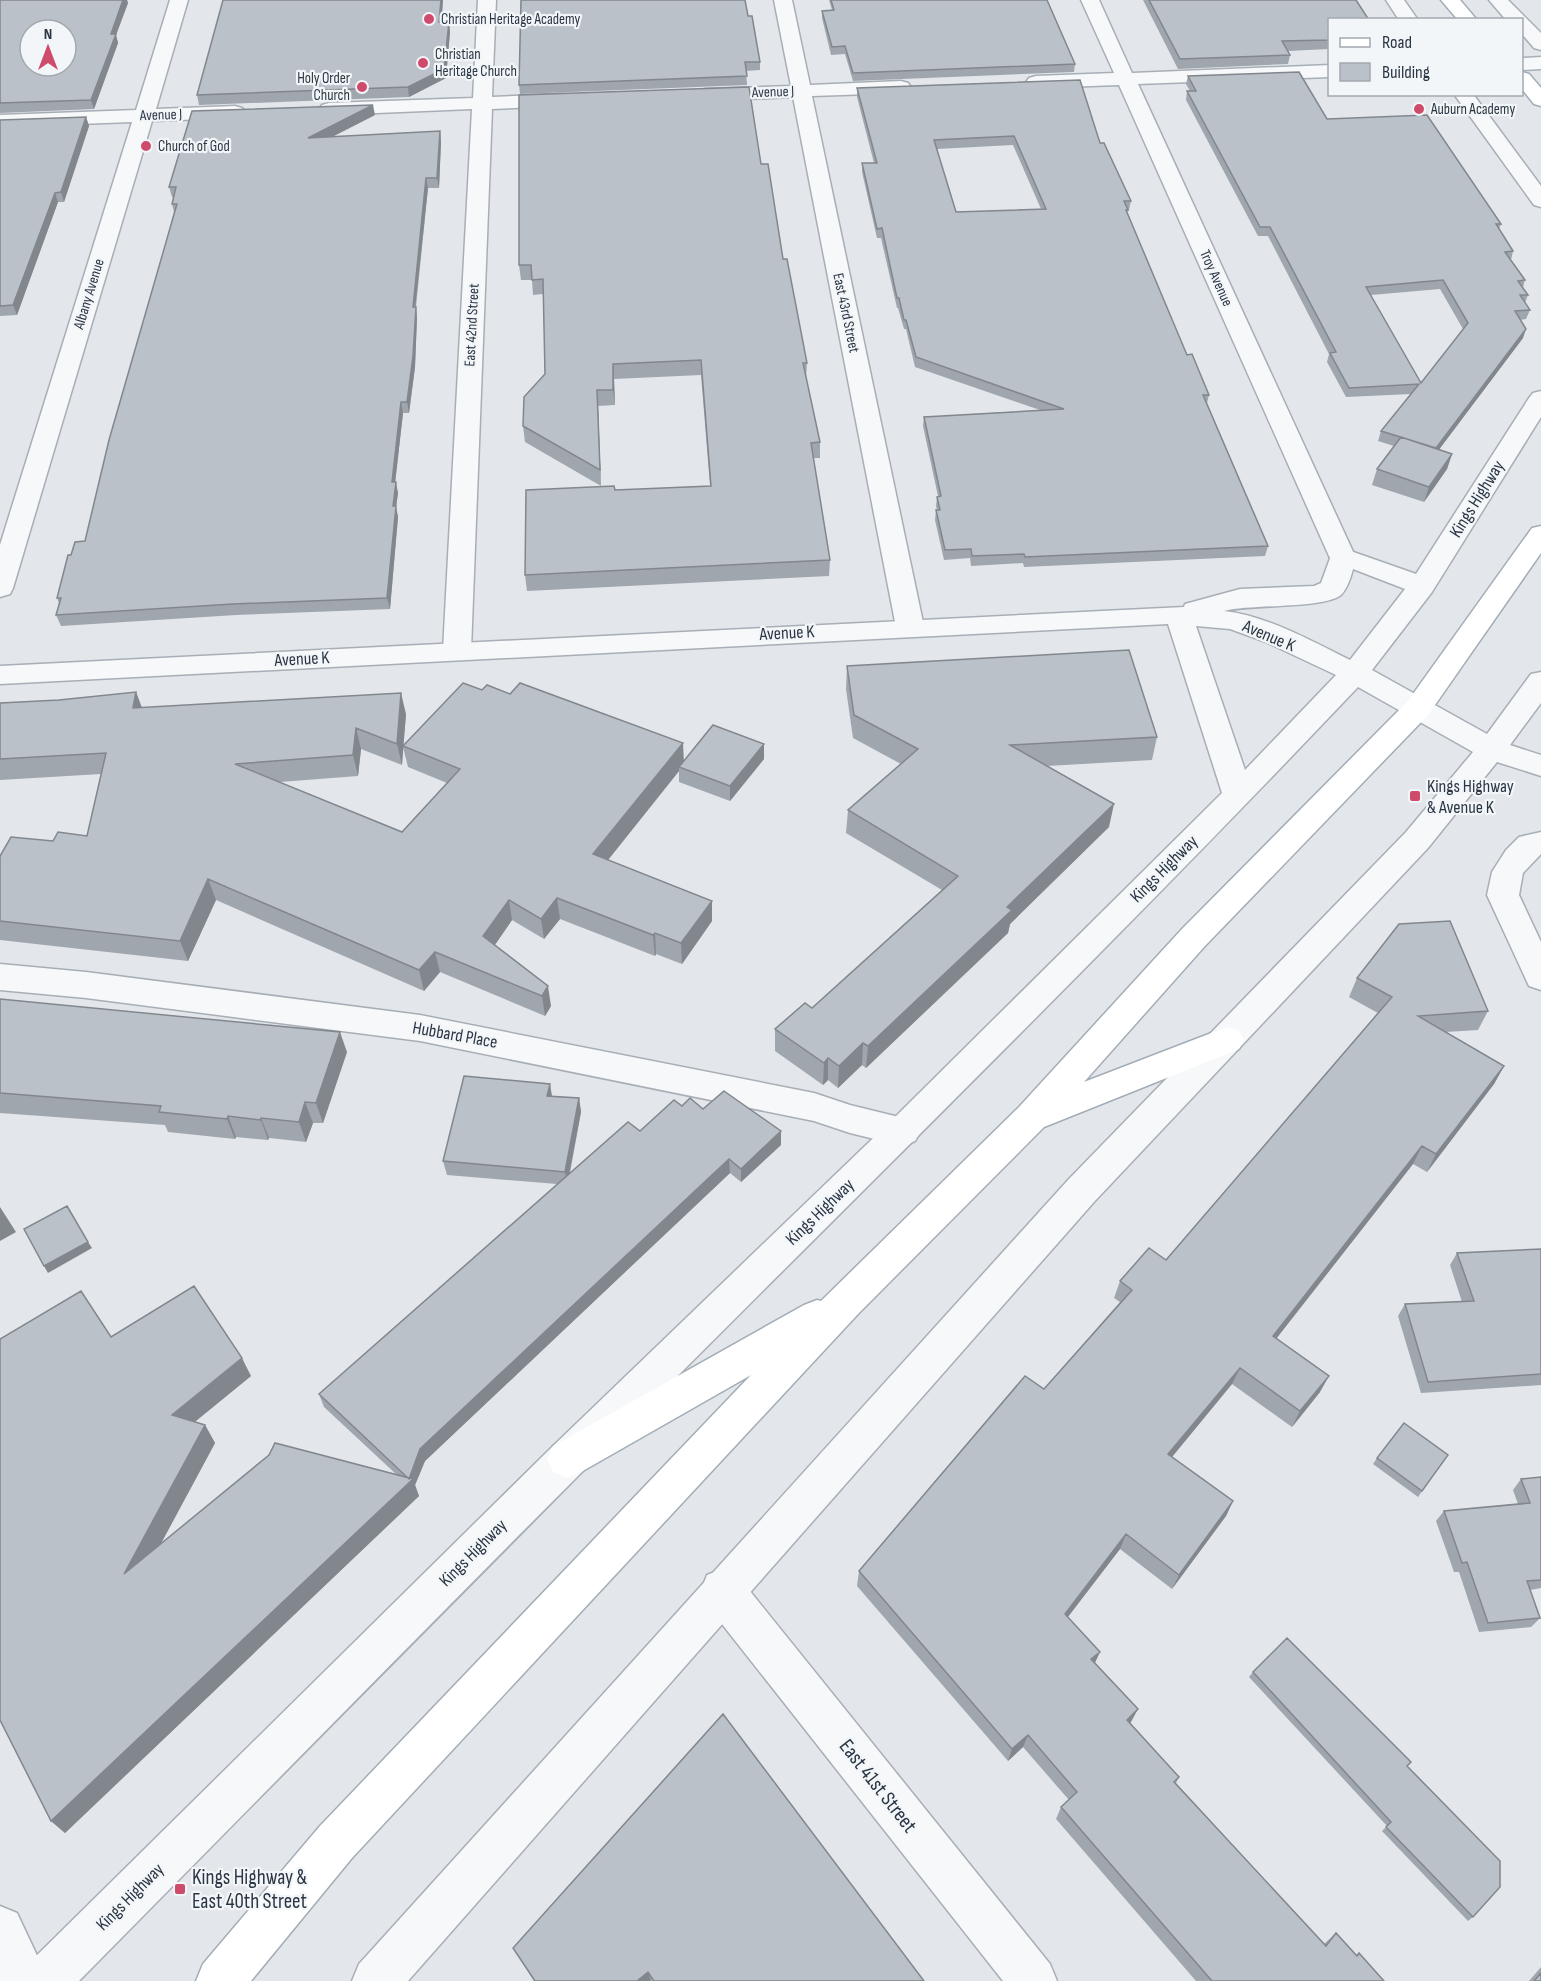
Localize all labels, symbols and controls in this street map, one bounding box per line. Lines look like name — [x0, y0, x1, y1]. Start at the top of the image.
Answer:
place label: Christian Heritage Academy — [441, 10, 581, 29]
marker: Christian Heritage Academy — [422, 12, 436, 26]
north arrow — [18, 18, 78, 78]
legend — [1328, 18, 1523, 96]
text: N — [44, 25, 52, 44]
text: Road — [1382, 32, 1412, 53]
place label: Christian Heritage Church — [435, 45, 517, 81]
marker: Christian Heritage Church — [416, 56, 430, 70]
text: Building — [1382, 62, 1430, 83]
place label: Holy Order Church — [297, 69, 351, 105]
marker: Holy Order Church — [355, 80, 369, 94]
street label: Avenue J — [751, 82, 794, 102]
place label: Auburn Academy — [1430, 100, 1515, 119]
marker: Auburn Academy — [1412, 102, 1426, 116]
street label: Avenue J — [139, 105, 182, 125]
place label: Church of God — [158, 137, 230, 156]
marker: Church of God — [139, 139, 153, 153]
street label: Troy Avenue — [1195, 247, 1237, 309]
street label: Albany Avenue — [69, 256, 109, 332]
street label: East 43rd Street — [828, 271, 864, 355]
street label: East 42nd Street — [460, 282, 484, 367]
street label: Kings Highway — [1445, 457, 1509, 541]
street label: Avenue K — [1239, 615, 1299, 657]
street label: Avenue K — [758, 621, 816, 645]
street label: Avenue K — [273, 647, 331, 671]
place label: Kings Highway & Avenue K — [1427, 776, 1514, 818]
marker: Kings Highway & Avenue K — [1408, 789, 1422, 803]
street label: Kings Highway — [1126, 831, 1202, 907]
street label: Hubbard Place — [411, 1017, 499, 1053]
street label: Kings Highway — [782, 1174, 859, 1250]
street label: Kings Highway — [435, 1515, 511, 1591]
street label: East 41st Street — [834, 1734, 922, 1838]
street label: Kings Highway — [92, 1859, 168, 1935]
place label: Kings Highway & East 40th Street — [192, 1865, 308, 1914]
marker: Kings Highway & East 40th Street — [173, 1882, 187, 1896]

